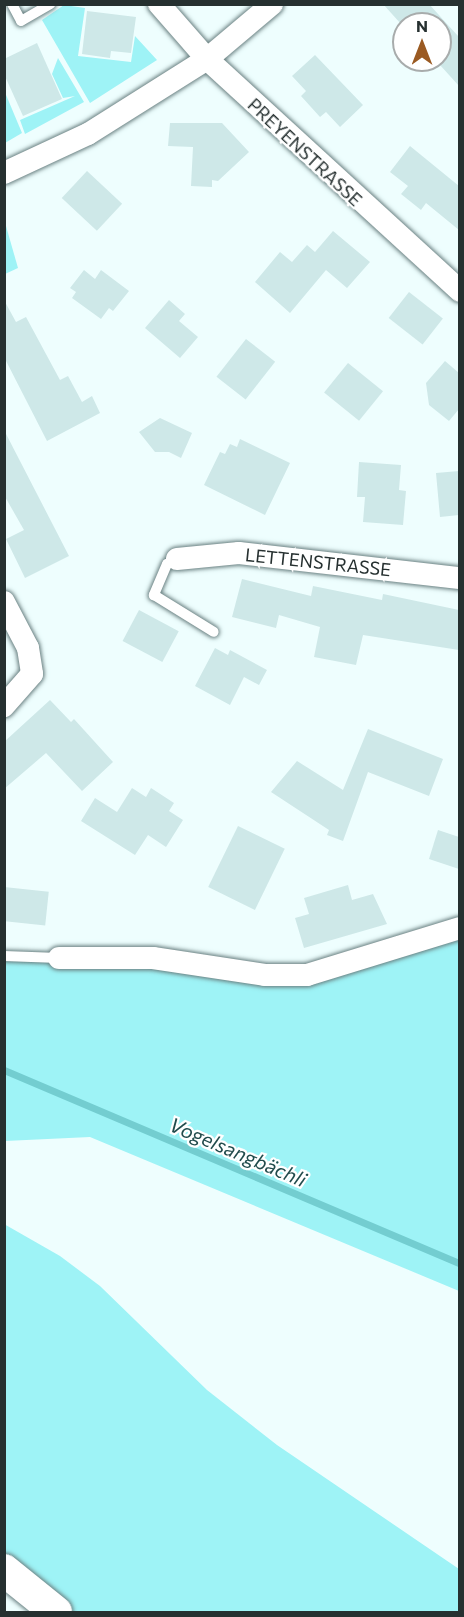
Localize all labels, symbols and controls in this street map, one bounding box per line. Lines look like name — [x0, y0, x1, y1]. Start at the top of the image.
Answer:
north arrow — [392, 12, 452, 72]
text: N — [416, 16, 428, 35]
street label: PREYENSTRASSE — [243, 94, 367, 210]
street label: LETTENSTRASSE — [244, 544, 392, 580]
water label: Vogelsangbächli — [166, 1112, 310, 1192]

